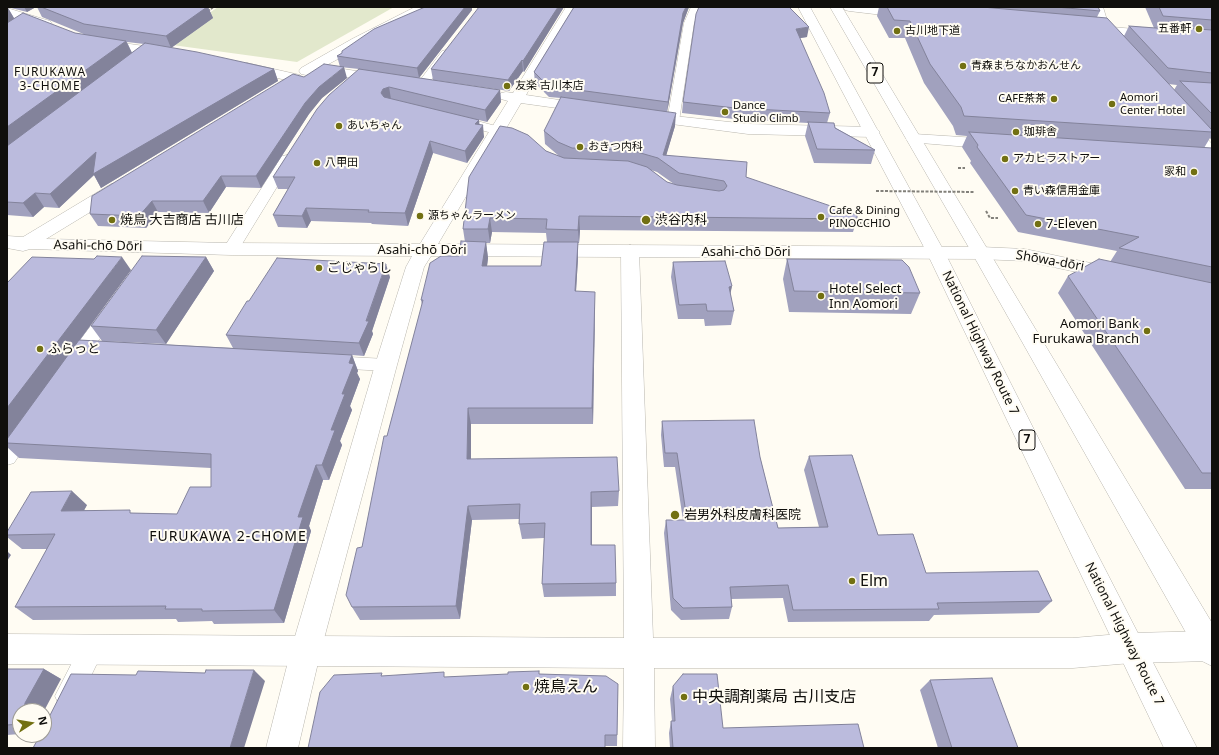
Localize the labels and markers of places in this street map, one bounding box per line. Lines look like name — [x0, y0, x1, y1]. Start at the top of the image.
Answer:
place label: 五番軒 — [1158, 22, 1191, 36]
place label: 古川地下道 — [905, 24, 960, 38]
marker: 五番軒 — [1194, 24, 1204, 34]
marker: 古川地下道 — [892, 26, 902, 36]
place label: 青森まちなかおんせん — [971, 59, 1081, 73]
marker: 青森まちなかおんせん — [958, 61, 968, 71]
place label: 友楽 古川本店 — [515, 79, 584, 93]
marker: 友楽 古川本店 — [502, 81, 512, 91]
place label: Aomori Center Hotel — [1120, 91, 1185, 117]
place label: CAFE茶茶 — [998, 92, 1046, 106]
marker: CAFE茶茶 — [1049, 94, 1059, 104]
place label: Dance Studio Climb — [733, 99, 799, 125]
marker: Aomori Center Hotel — [1107, 99, 1117, 109]
marker: Dance Studio Climb — [720, 107, 730, 117]
place label: あいちゃん — [347, 119, 402, 133]
marker: あいちゃん — [334, 121, 344, 131]
place label: 珈琲舎 — [1024, 125, 1057, 139]
marker: 珈琲舎 — [1011, 127, 1021, 137]
place label: おきつ内科 — [588, 140, 643, 154]
marker: おきつ内科 — [575, 142, 585, 152]
place label: アカヒラストアー — [1013, 152, 1100, 166]
marker: アカヒラストアー — [1000, 154, 1010, 164]
place label: 八甲田 — [325, 156, 358, 170]
marker: 八甲田 — [312, 158, 322, 168]
place label: 家和 — [1164, 165, 1186, 179]
marker: 家和 — [1189, 167, 1199, 177]
place label: 青い森信用金庫 — [1023, 184, 1100, 198]
marker: 青い森信用金庫 — [1010, 186, 1020, 196]
place label: Cafe & Dining PINOCCHIO — [829, 204, 900, 230]
place label: 源ちゃんラーメン — [428, 209, 516, 223]
marker: 源ちゃんラーメン — [415, 211, 425, 221]
place label: 焼鳥 大吉商店 古川店 — [120, 212, 244, 228]
place label: 渋谷内科 — [655, 212, 707, 228]
marker: Cafe & Dining PINOCCHIO — [816, 212, 826, 222]
marker: 渋谷内科 — [640, 214, 652, 226]
marker: 焼鳥 大吉商店 古川店 — [107, 215, 117, 225]
place label: 7-Eleven — [1046, 216, 1097, 232]
marker: 7-Eleven — [1033, 219, 1043, 229]
place label: ごじゃらし — [327, 260, 392, 276]
marker: ごじゃらし — [314, 263, 324, 273]
place label: Hotel Select Inn Aomori — [829, 281, 901, 312]
marker: Hotel Select Inn Aomori — [816, 291, 826, 301]
place label: Aomori Bank Furukawa Branch — [1033, 316, 1139, 347]
marker: Aomori Bank Furukawa Branch — [1142, 326, 1152, 336]
place label: ふらっと — [48, 341, 100, 357]
marker: ふらっと — [35, 344, 45, 354]
place label: 岩男外科皮膚科医院 — [684, 507, 801, 523]
marker: 岩男外科皮膚科医院 — [669, 509, 681, 521]
place label: Elm — [860, 571, 888, 591]
marker: Elm — [847, 576, 857, 586]
place label: 焼鳥えん — [534, 677, 598, 697]
marker: 焼鳥えん — [521, 682, 531, 692]
place label: 中央調剤薬局 古川支店 — [692, 687, 856, 707]
marker: 中央調剤薬局 古川支店 — [679, 692, 689, 702]

